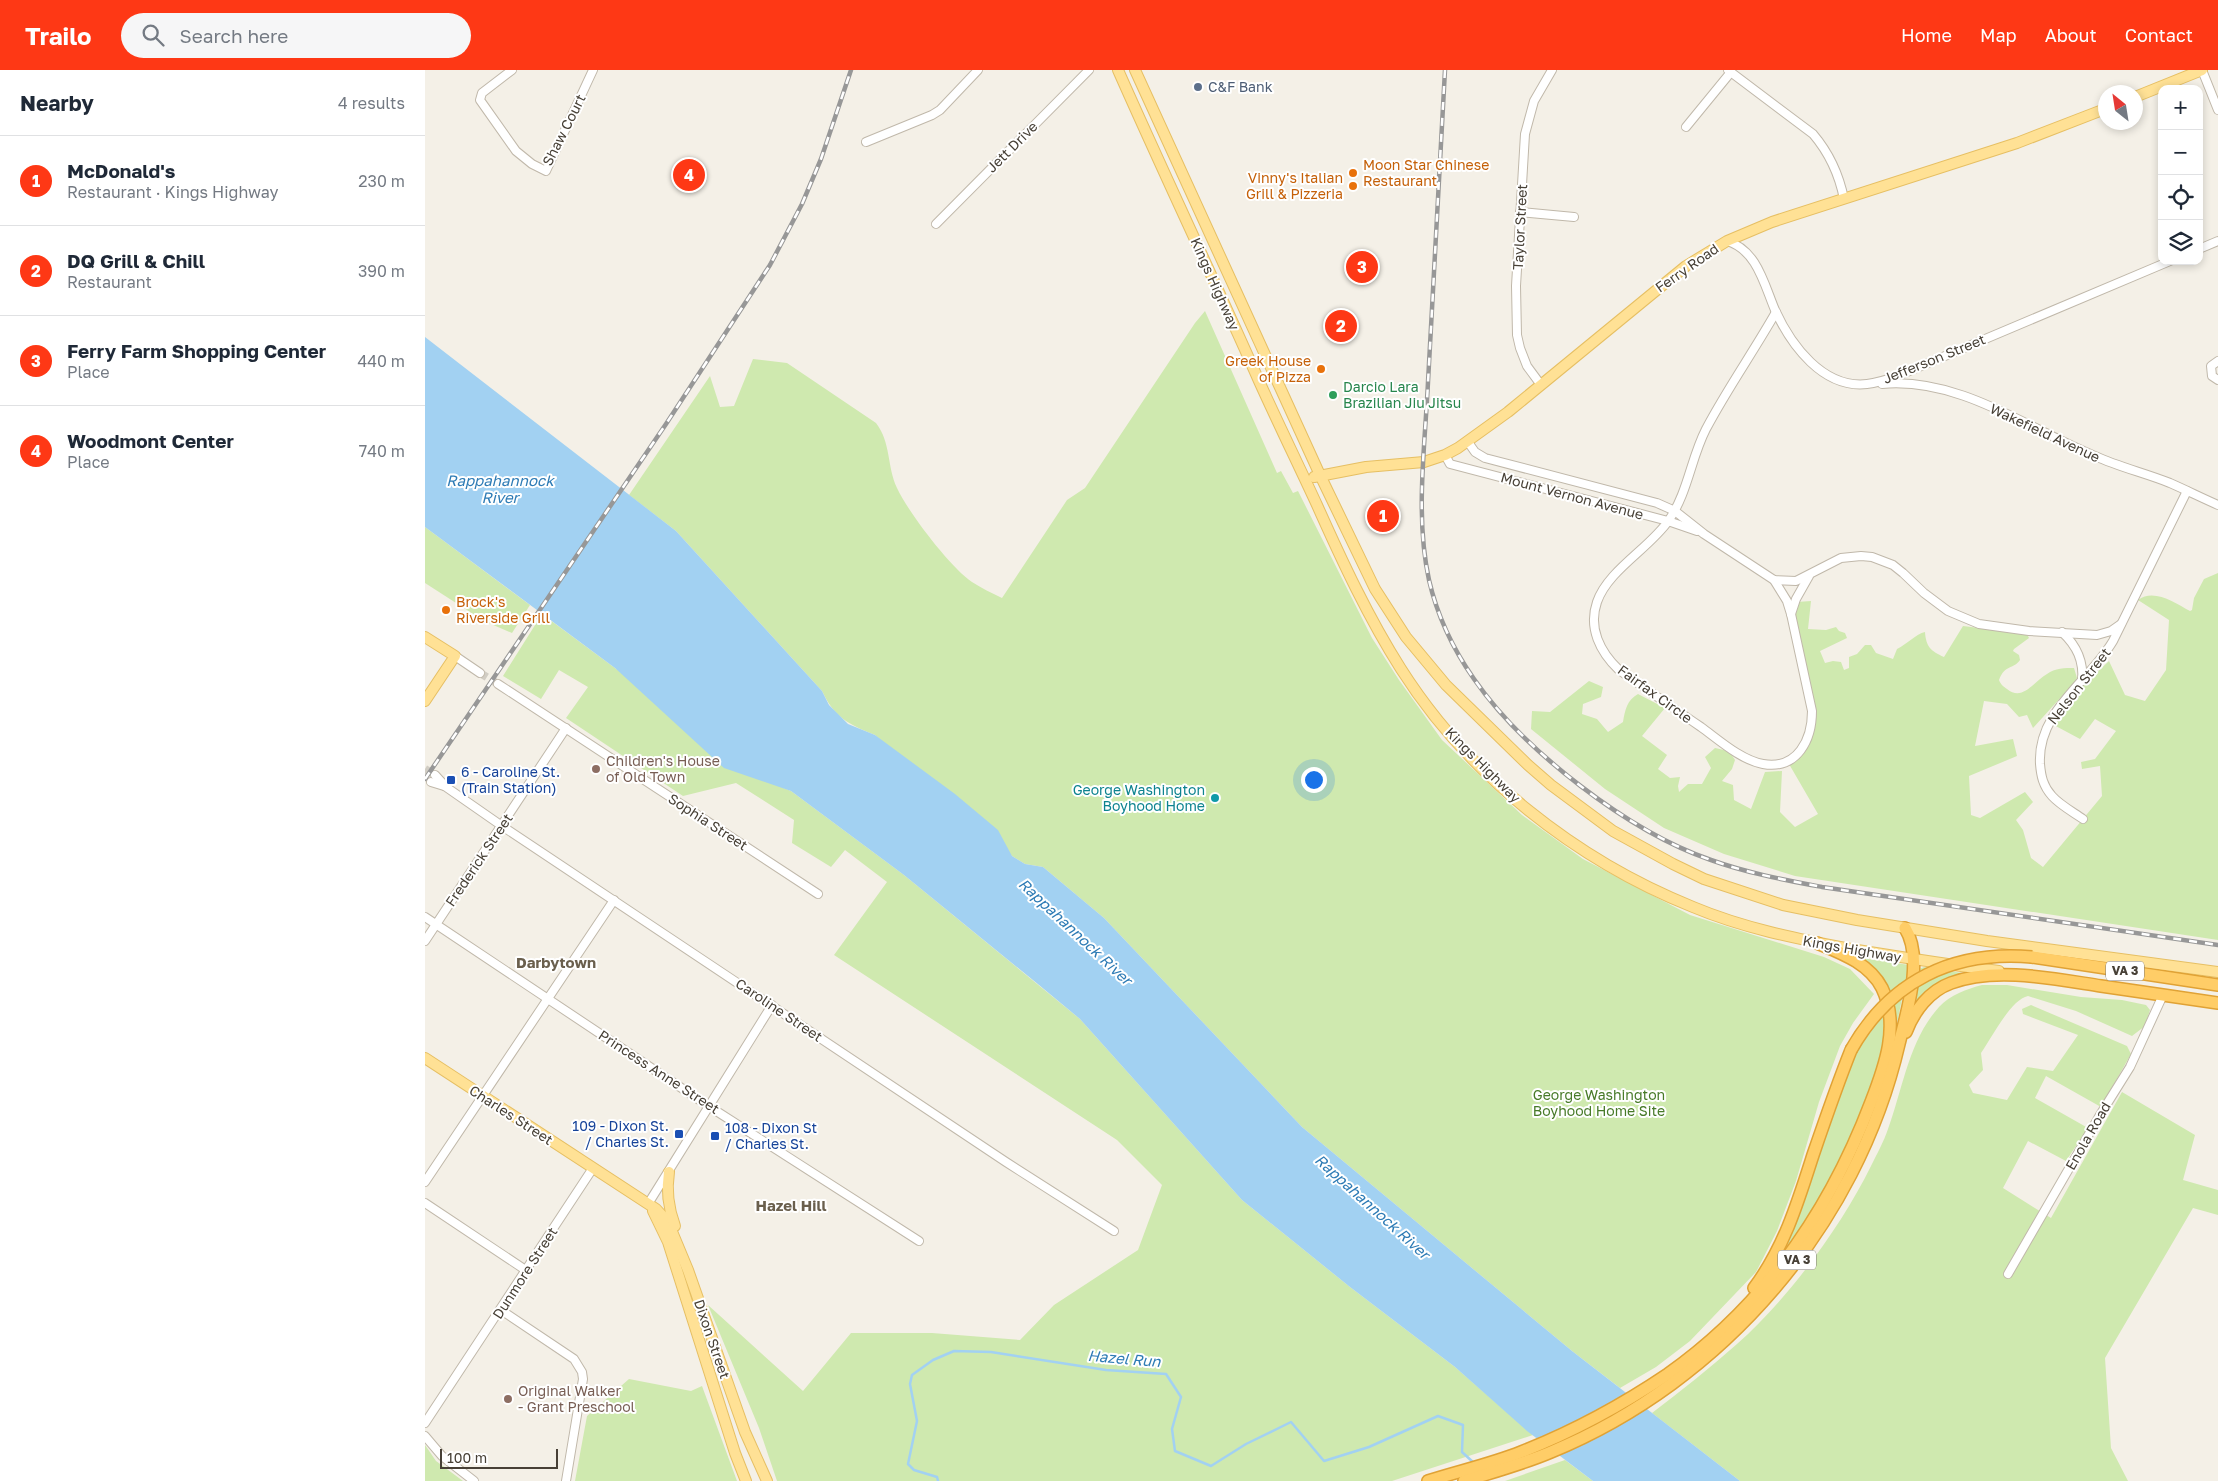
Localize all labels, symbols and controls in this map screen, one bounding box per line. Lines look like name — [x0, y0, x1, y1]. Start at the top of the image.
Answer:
search box — [121, 13, 471, 58]
text: Trailo — [25, 21, 91, 50]
icon: search — [139, 21, 167, 49]
text: Search here — [179, 24, 288, 47]
text: Home — [1901, 24, 1952, 46]
text: Map — [1980, 24, 2017, 46]
text: About — [2045, 24, 2097, 46]
text: Contact — [2125, 24, 2193, 46]
place label: C&F Bank — [1208, 78, 1273, 95]
marker: C&F Bank — [1192, 81, 1204, 93]
north arrow — [2098, 85, 2143, 130]
map controls — [2158, 85, 2203, 265]
button: + — [2158, 85, 2203, 130]
text: Nearby — [20, 90, 94, 116]
street label: Shaw Court — [538, 91, 589, 168]
text: 4 results — [338, 93, 405, 113]
street label: Jett Drive — [983, 118, 1041, 176]
button: − — [2158, 130, 2203, 175]
pin: 4 — [673, 156, 705, 194]
place label: Moon Star Chinese Restaurant — [1363, 156, 1489, 189]
text: McDonald's — [67, 159, 176, 182]
marker: Moon Star Chinese Restaurant — [1347, 167, 1359, 179]
place label: Vinny's Italian Grill & Pizzeria — [1246, 169, 1343, 202]
text: 1 — [32, 171, 40, 191]
text: 230 m — [358, 171, 405, 191]
button: locate — [2158, 175, 2203, 220]
marker: Vinny's Italian Grill & Pizzeria — [1347, 180, 1359, 192]
text: Restaurant · Kings Highway — [67, 182, 278, 202]
street label: Taylor Street — [1509, 184, 1530, 270]
button: layers — [2158, 220, 2203, 265]
street label: Kings Highway — [1187, 235, 1244, 333]
street label: Ferry Road — [1652, 240, 1722, 296]
pin: 3 — [1346, 248, 1378, 286]
text: DQ Grill & Chill — [67, 249, 205, 272]
text: 2 — [31, 261, 41, 281]
text: 390 m — [358, 261, 405, 281]
text: Restaurant — [67, 272, 152, 292]
pin: 2 — [1325, 307, 1357, 345]
street label: Jefferson Street — [1880, 330, 1987, 387]
text: Ferry Farm Shopping Center — [67, 339, 326, 362]
text: 3 — [31, 351, 41, 371]
text: 440 m — [357, 351, 405, 371]
place label: Greek House of Pizza — [1225, 352, 1311, 385]
text: Place — [67, 362, 110, 382]
marker: Greek House of Pizza — [1315, 363, 1327, 375]
place label: Darcio Lara Brazilian Jiu Jitsu — [1343, 378, 1461, 411]
marker: Darcio Lara Brazilian Jiu Jitsu — [1327, 389, 1339, 401]
street label: Wakefield Avenue — [1988, 400, 2103, 465]
text: Woodmont Center — [67, 429, 234, 452]
text: 4 — [31, 441, 41, 461]
text: 740 m — [359, 441, 405, 461]
text: Place — [67, 452, 110, 472]
street label: Mount Vernon Avenue — [1499, 468, 1645, 523]
water label: Rappahannock River — [446, 471, 555, 506]
pin: 1 — [1367, 497, 1399, 535]
place label: Brock's Riverside Grill — [456, 593, 550, 626]
marker: Brock's Riverside Grill — [440, 604, 452, 616]
street label: Nelson Street — [2043, 644, 2114, 727]
street label: Fairfax Circle — [1615, 661, 1696, 726]
street label: Kings Highway — [1442, 723, 1525, 806]
place label: Children's House of Old Town — [606, 752, 720, 785]
place label: 6 - Caroline St. (Train Station) — [461, 763, 560, 796]
marker: Children's House of Old Town — [590, 763, 602, 775]
your location — [1301, 767, 1327, 793]
marker: 6 - Caroline St. (Train Station) — [445, 774, 457, 786]
place label: George Washington Boyhood Home — [1073, 781, 1205, 814]
street label: Sophia Street — [665, 790, 751, 854]
marker: George Washington Boyhood Home — [1209, 792, 1221, 804]
street label: Frederick Street — [441, 810, 516, 909]
water label: Rappahannock River — [1015, 874, 1137, 990]
street label: Kings Highway — [1802, 931, 1903, 966]
district label: Darbytown — [516, 953, 596, 971]
road number: VA 3 — [2106, 961, 2144, 980]
street label: Caroline Street — [733, 974, 826, 1045]
street label: Princess Anne Street — [596, 1026, 723, 1117]
street label: Charles Street — [466, 1081, 556, 1148]
park label: George Washington Boyhood Home Site — [1533, 1086, 1665, 1119]
street label: Enola Road — [2061, 1099, 2114, 1173]
place label: 109 - Dixon St. / Charles St. — [572, 1117, 669, 1150]
place label: 108 - Dixon St / Charles St. — [725, 1119, 817, 1152]
marker: 109 - Dixon St. / Charles St. — [673, 1128, 685, 1140]
marker: 108 - Dixon St / Charles St. — [709, 1130, 721, 1142]
water label: Rappahannock River — [1312, 1150, 1435, 1264]
district label: Hazel Hill — [756, 1196, 826, 1214]
street label: Dunmore Street — [489, 1224, 561, 1322]
road number: VA 3 — [1778, 1250, 1816, 1270]
street label: Dixon Street — [691, 1297, 734, 1381]
water label: Hazel Run — [1087, 1346, 1162, 1370]
place label: Original Walker - Grant Preschool — [518, 1382, 635, 1415]
marker: Original Walker - Grant Preschool — [502, 1393, 514, 1405]
scale bar — [440, 1446, 557, 1469]
text: 100 m — [447, 1449, 487, 1466]

